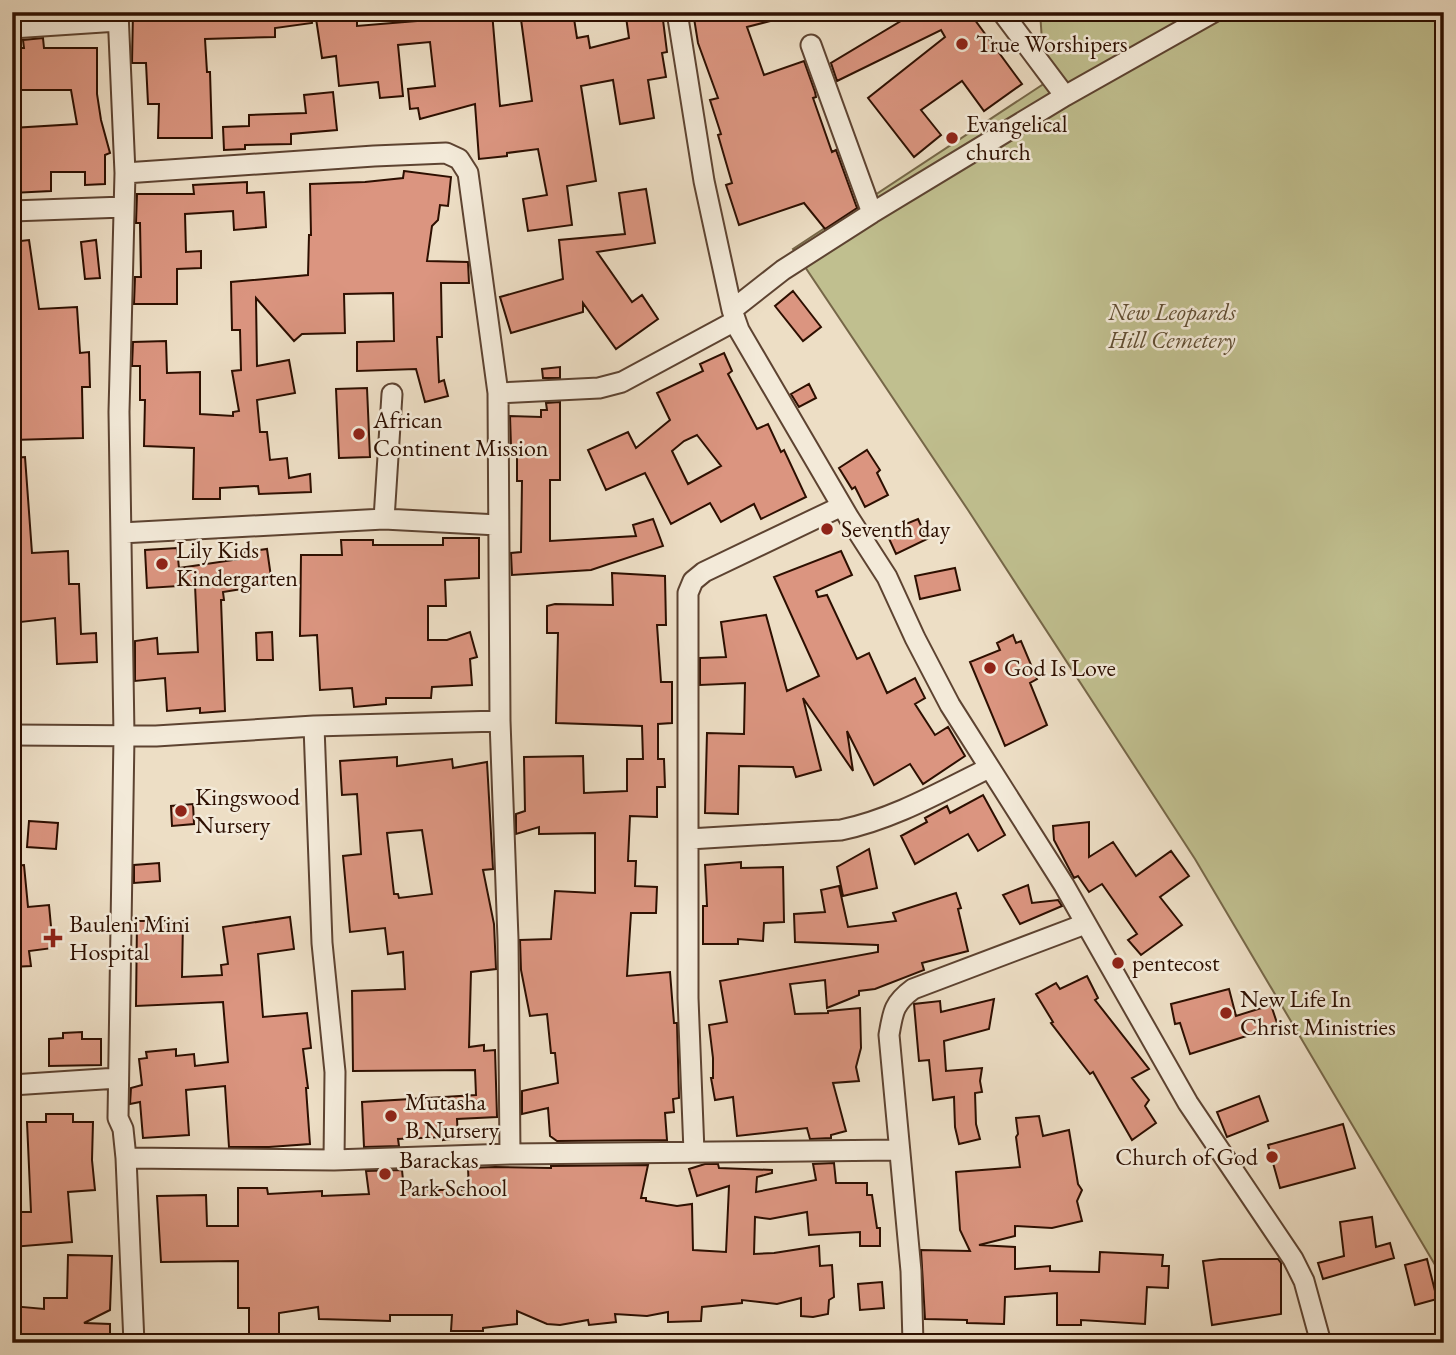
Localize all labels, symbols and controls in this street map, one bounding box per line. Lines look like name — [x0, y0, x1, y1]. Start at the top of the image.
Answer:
place label: True Worshipers — [976, 28, 1128, 59]
marker: True Worshipers — [954, 36, 970, 52]
place label: Evangelical church — [966, 108, 1068, 167]
marker: Evangelical church — [944, 130, 960, 146]
park label: New Leopards Hill Cemetery — [1107, 296, 1236, 355]
place label: African Continent Mission — [372, 404, 549, 463]
marker: African Continent Mission — [351, 426, 367, 442]
place label: Seventh day — [841, 513, 951, 544]
marker: Seventh day — [819, 521, 835, 537]
place label: Lily Kids Kindergarten — [176, 534, 298, 593]
marker: Lily Kids Kindergarten — [154, 556, 170, 572]
place label: God Is Love — [1004, 652, 1116, 683]
marker: God Is Love — [982, 660, 998, 676]
place label: Kingswood Nursery — [195, 781, 301, 840]
marker: Kingswood Nursery — [173, 803, 189, 819]
place label: Bauleni Mini Hospital — [69, 908, 190, 967]
marker: Bauleni Mini Hospital — [43, 928, 63, 948]
place label: pentecost — [1132, 947, 1220, 978]
marker: pentecost — [1110, 955, 1126, 971]
place label: New Life In Christ Ministries — [1240, 983, 1396, 1042]
marker: New Life In Christ Ministries — [1218, 1005, 1234, 1021]
place label: Mutasha B Nursery — [405, 1086, 500, 1145]
marker: Mutasha B Nursery — [383, 1108, 399, 1124]
place label: Church of God — [1115, 1141, 1259, 1172]
place label: Barackas Park School — [399, 1144, 507, 1203]
marker: Church of God — [1264, 1149, 1280, 1165]
marker: Barackas Park School — [377, 1166, 393, 1182]

